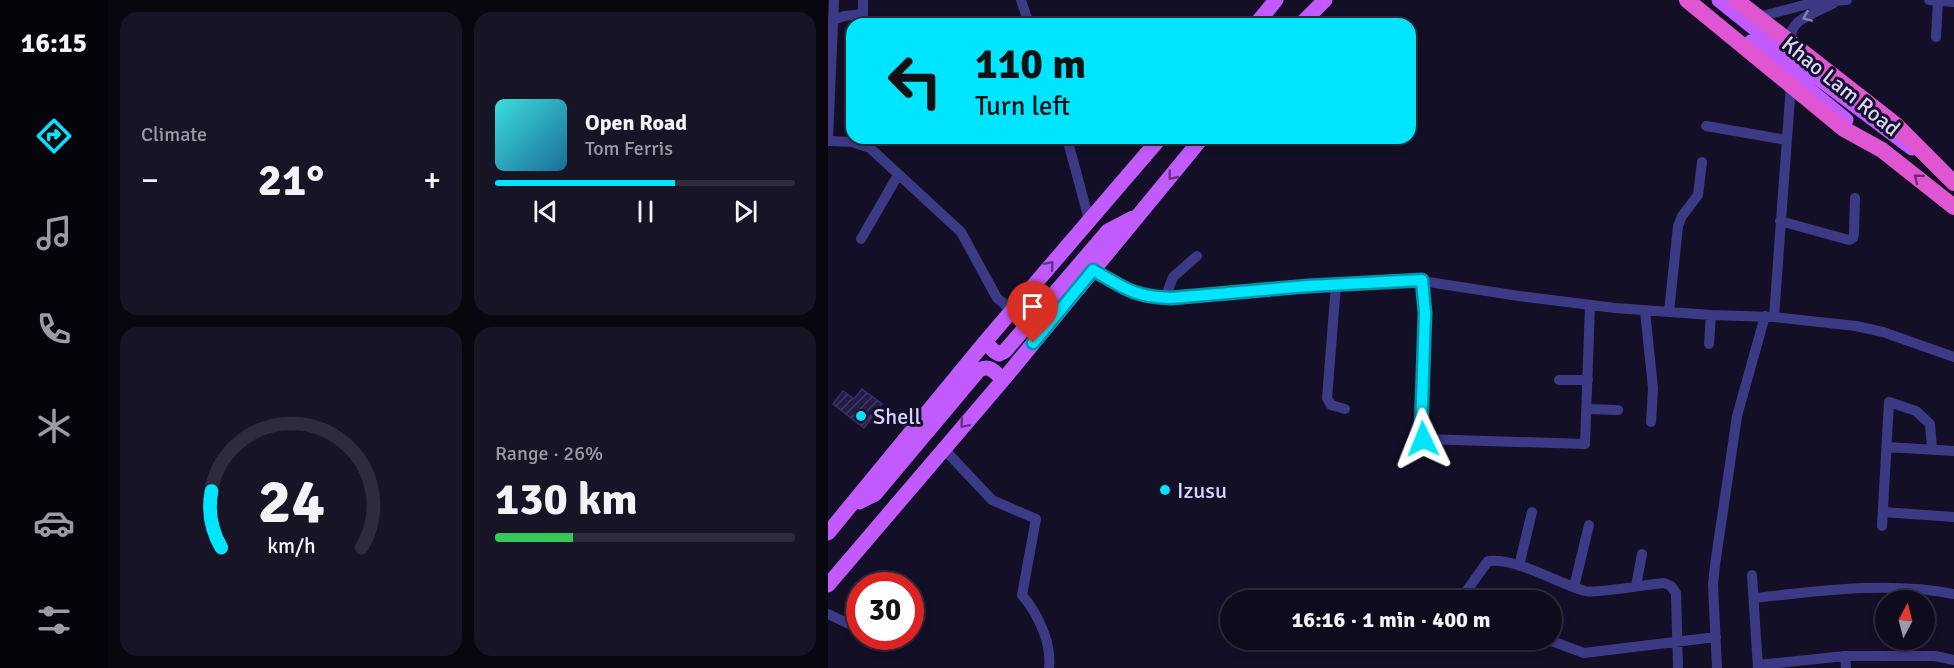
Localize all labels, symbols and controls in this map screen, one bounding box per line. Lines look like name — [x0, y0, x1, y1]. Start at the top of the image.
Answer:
one-way arrow — [1802, 10, 1813, 22]
text: 16:15 — [21, 27, 87, 60]
street label: Khao Lam Road — [1776, 30, 1906, 142]
text: 110 m — [975, 39, 1086, 90]
icon: left — [876, 42, 954, 120]
text: Turn left — [975, 90, 1070, 123]
text: Open Road — [585, 109, 687, 136]
icon: directions — [33, 115, 75, 157]
text: Climate — [141, 122, 207, 147]
text: Tom Ferris — [585, 136, 673, 161]
text: 21° — [258, 153, 324, 208]
text: − — [141, 160, 159, 201]
text: + — [423, 160, 441, 201]
one-way arrow — [1168, 169, 1179, 180]
one-way arrow — [1914, 175, 1925, 186]
icon: previous — [529, 195, 562, 228]
icon: pause — [629, 195, 662, 228]
icon: next — [729, 195, 762, 228]
icon: music — [33, 212, 75, 254]
one-way arrow — [1043, 261, 1054, 272]
pin — [1007, 281, 1058, 343]
icon: arrive — [1016, 290, 1049, 323]
icon: phone — [33, 308, 75, 350]
place label: Shell — [873, 403, 921, 430]
icon: climate — [33, 405, 75, 447]
position arrow — [1391, 407, 1455, 471]
marker: Shell — [854, 409, 868, 423]
one-way arrow — [960, 417, 971, 428]
text: Range · 26% — [495, 441, 603, 466]
text: 24 — [257, 463, 325, 540]
text: 130 km — [495, 472, 638, 527]
place label: Izusu — [1177, 477, 1227, 504]
marker: Izusu — [1158, 483, 1172, 497]
icon: car — [33, 502, 75, 544]
text: km/h — [267, 534, 315, 560]
speed limit sign: 30 — [846, 572, 924, 650]
north arrow — [1875, 590, 1935, 650]
map controls — [1875, 590, 1935, 650]
icon: filters — [33, 599, 75, 641]
text: 16:16 · 1 min · 400 m — [1291, 606, 1491, 633]

